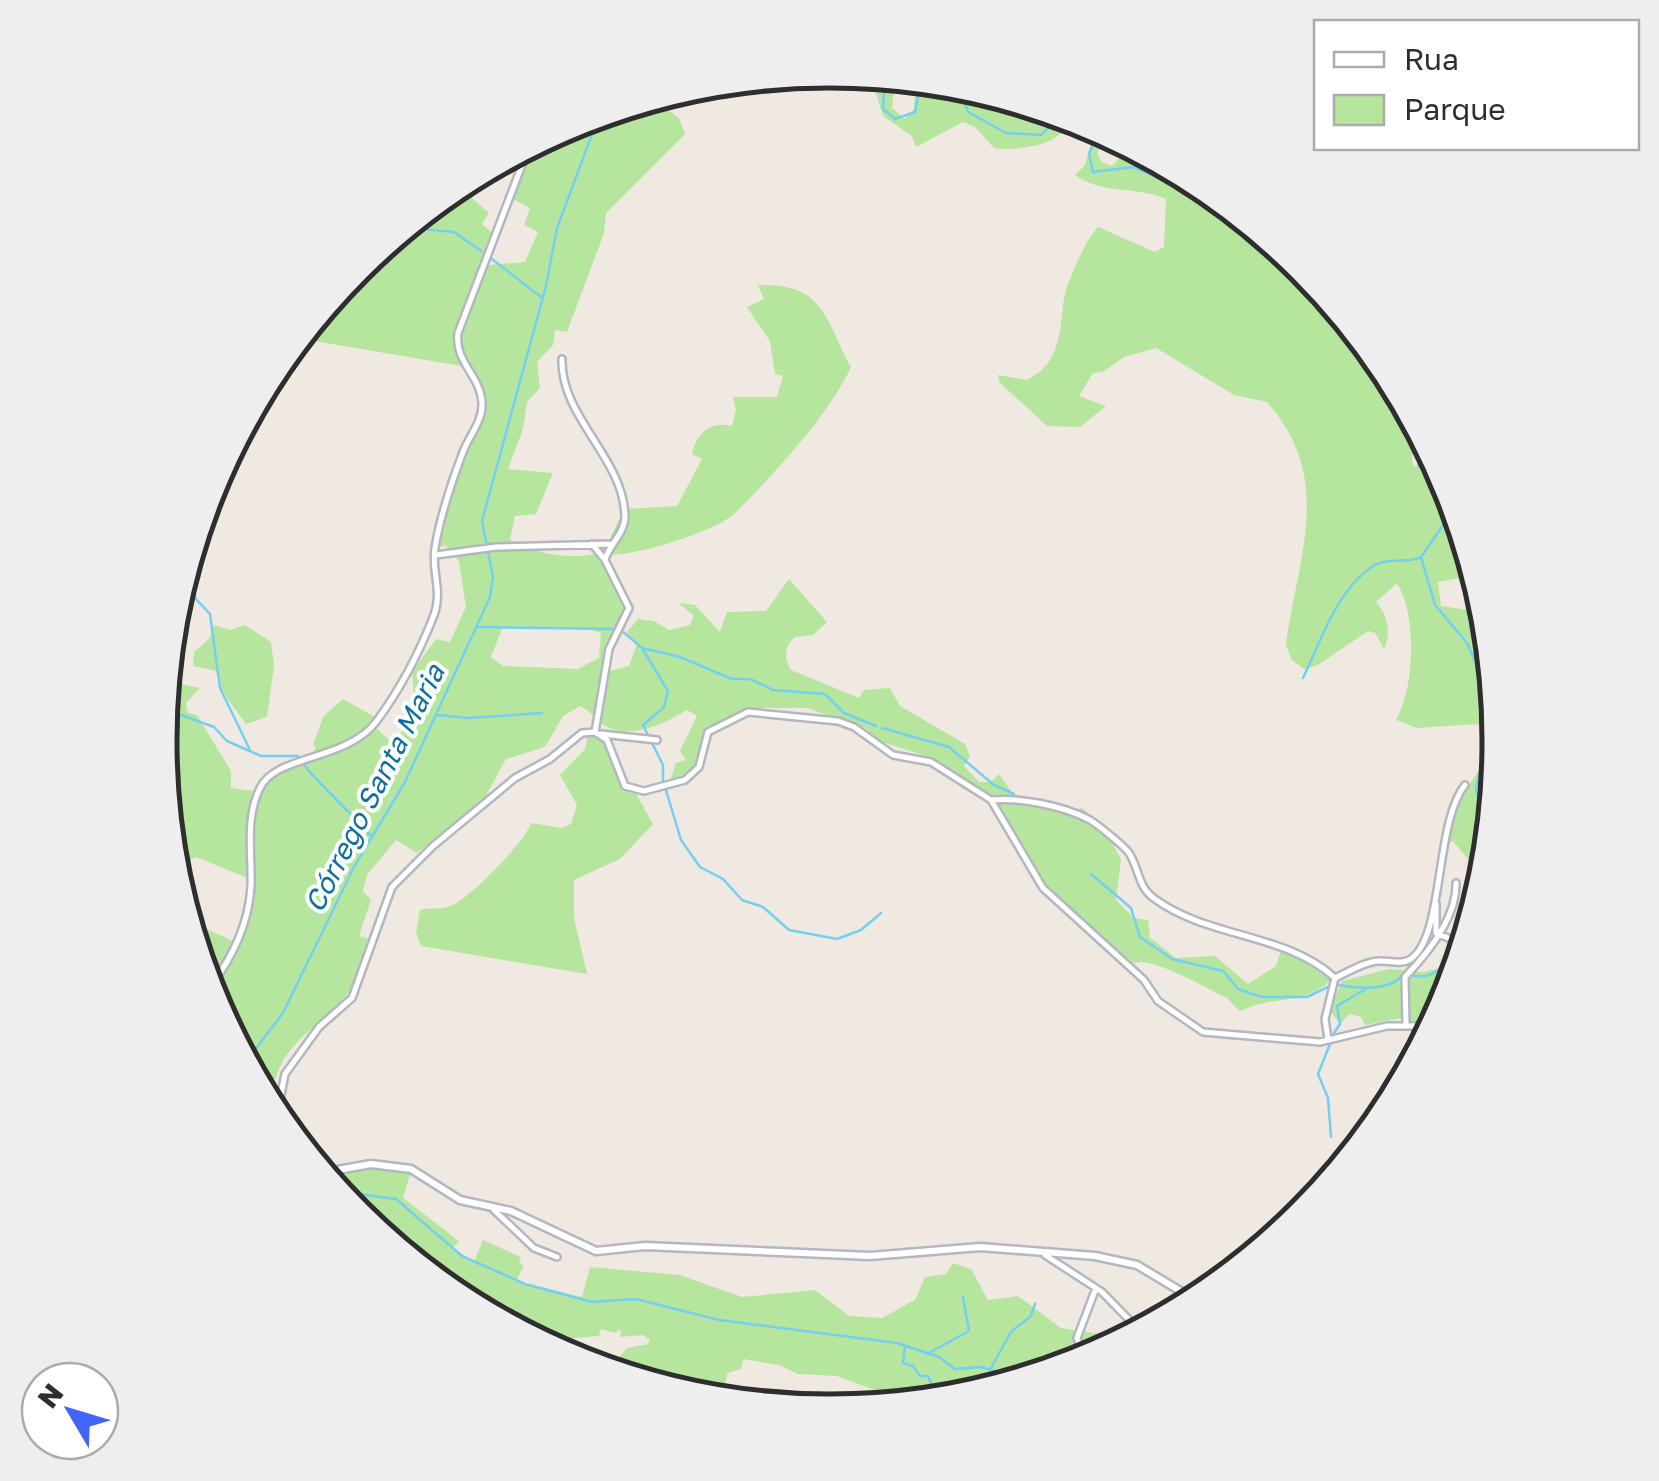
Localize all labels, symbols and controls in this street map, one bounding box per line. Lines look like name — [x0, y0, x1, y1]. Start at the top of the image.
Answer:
legend — [1314, 20, 1639, 150]
text: Rua — [1404, 41, 1459, 77]
text: Parque — [1404, 91, 1506, 127]
water label: Córrego Santa Maria — [297, 658, 451, 917]
north arrow — [20, 1361, 120, 1461]
text: N — [30, 1377, 69, 1414]

